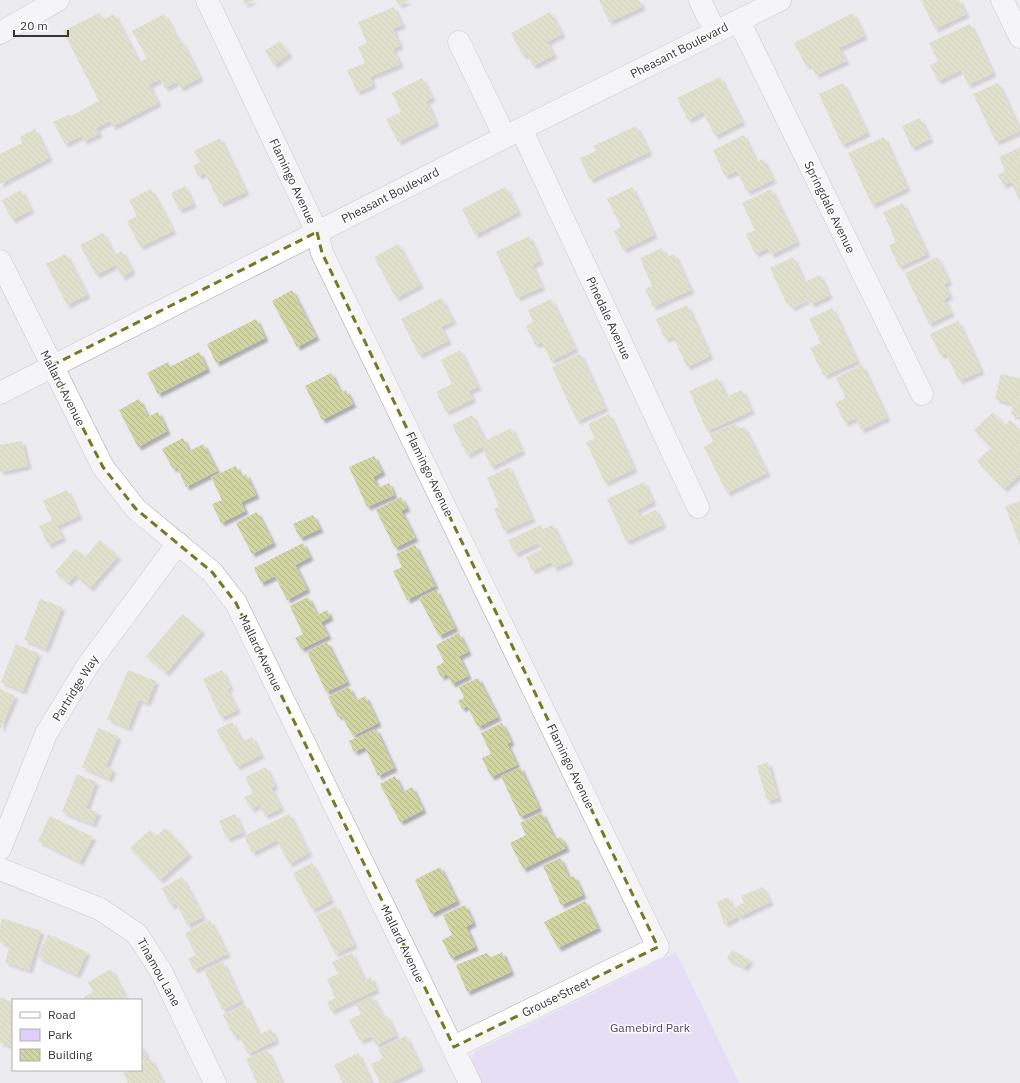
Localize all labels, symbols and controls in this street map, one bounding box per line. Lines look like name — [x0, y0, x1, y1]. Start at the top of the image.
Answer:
scale bar — [14, 12, 68, 38]
text: 20 m — [20, 18, 48, 33]
street label: Pheasant Boulevard — [628, 19, 730, 81]
street label: Flamingo Avenue — [267, 136, 320, 226]
street label: Springdale Avenue — [801, 159, 859, 256]
street label: Pheasant Boulevard — [339, 164, 441, 226]
street label: Pinedale Avenue — [583, 274, 635, 362]
street label: Mallard Avenue — [37, 348, 89, 429]
street label: Flamingo Avenue — [403, 429, 457, 519]
street label: Mallard Avenue — [236, 612, 286, 694]
street label: Partridge Way — [49, 652, 101, 724]
street label: Flamingo Avenue — [544, 721, 598, 811]
street label: Mallard Avenue — [378, 903, 428, 985]
street label: Tinamou Lane — [134, 935, 184, 1009]
street label: Grouse Street — [519, 974, 593, 1020]
legend — [12, 999, 142, 1071]
text: Road — [48, 1007, 76, 1022]
park label: Gamebird Park — [610, 1020, 691, 1035]
text: Park — [48, 1027, 73, 1042]
text: Building — [48, 1047, 93, 1062]

